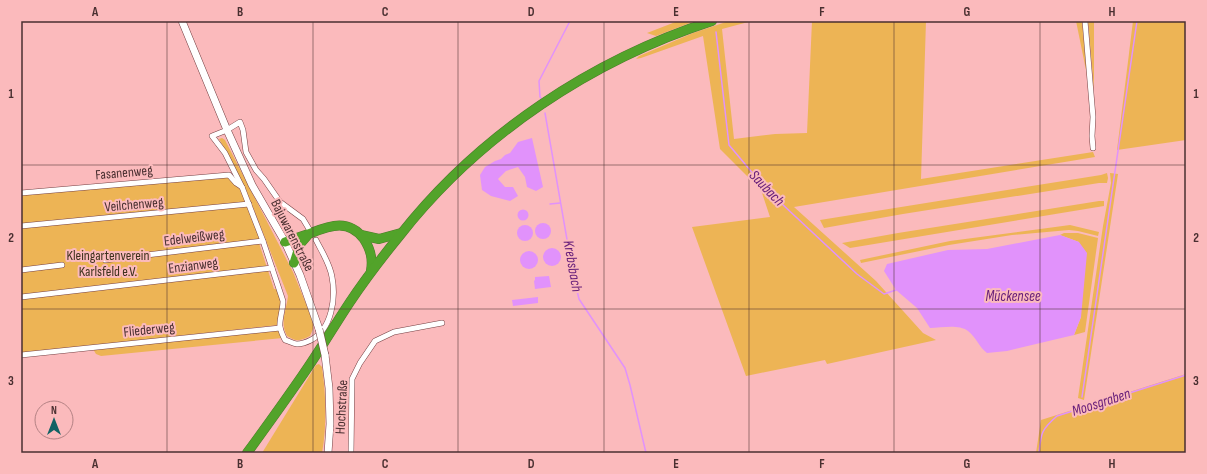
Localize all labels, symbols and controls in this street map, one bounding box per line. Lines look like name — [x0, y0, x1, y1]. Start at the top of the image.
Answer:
text: A — [91, 4, 99, 20]
text: B — [237, 4, 243, 20]
text: C — [382, 4, 389, 20]
text: D — [528, 4, 535, 20]
text: E — [673, 4, 679, 20]
text: F — [819, 4, 825, 20]
text: G — [964, 4, 971, 20]
text: H — [1109, 4, 1116, 20]
text: 1 — [8, 86, 14, 102]
text: 1 — [1193, 86, 1199, 102]
street label: Fasanenweg — [95, 161, 154, 183]
water label: Saubach — [745, 166, 788, 210]
street label: Veilchenweg — [104, 193, 165, 216]
street label: Bajuwarenstraße — [267, 196, 318, 274]
street label: Edelweißweg — [163, 225, 226, 250]
text: 2 — [8, 230, 14, 246]
text: 2 — [1193, 230, 1199, 246]
water label: Krebsbach — [559, 239, 586, 293]
park label: Kleingartenverein Karlsfeld e.V. — [67, 247, 149, 280]
street label: Enzianweg — [167, 254, 219, 277]
water label: Mückensee — [985, 287, 1041, 306]
street label: Fliederweg — [123, 318, 176, 341]
text: 3 — [8, 373, 14, 389]
text: 3 — [1193, 373, 1199, 389]
street label: Hochstraße — [332, 379, 351, 435]
water label: Moosgraben — [1069, 384, 1133, 421]
north arrow — [34, 400, 74, 440]
text: N — [51, 404, 57, 417]
text: A — [91, 456, 99, 472]
text: B — [237, 456, 243, 472]
text: C — [382, 456, 389, 472]
text: D — [528, 456, 535, 472]
text: E — [673, 456, 679, 472]
text: F — [819, 456, 825, 472]
text: G — [964, 456, 971, 472]
text: H — [1109, 456, 1116, 472]

